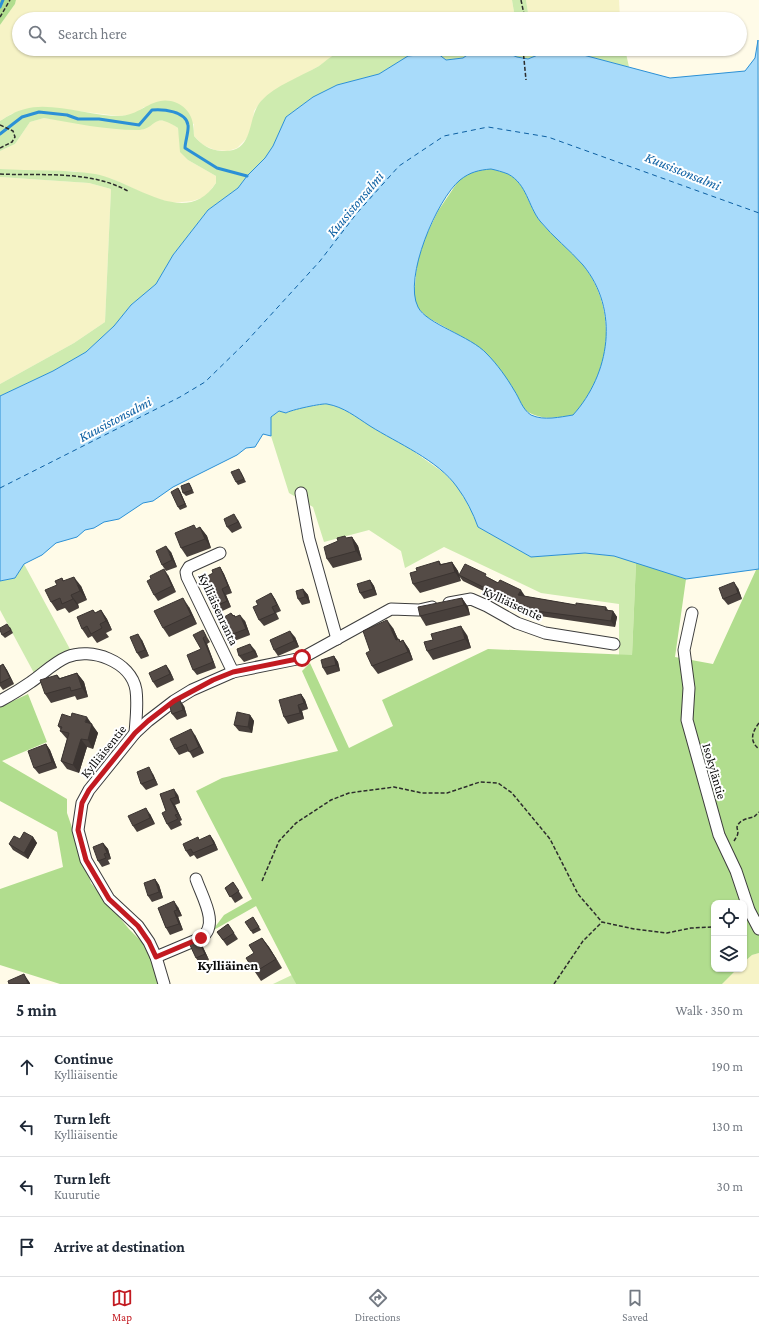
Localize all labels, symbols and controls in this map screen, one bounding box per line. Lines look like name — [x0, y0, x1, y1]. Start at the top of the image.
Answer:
search box — [12, 12, 747, 56]
icon: search — [26, 23, 48, 45]
text: Search here — [58, 26, 127, 42]
water label: Kuusistonsalmi — [643, 149, 723, 193]
water label: Kuusistonsalmi — [323, 168, 387, 240]
water label: Kuusistonsalmi — [76, 393, 154, 445]
street label: Kylliäisenranta — [195, 571, 242, 648]
street label: Kylliäisentie — [481, 583, 545, 624]
route start — [293, 649, 311, 667]
street label: Kylliäisentie — [77, 722, 129, 781]
street label: Isokyläntie — [699, 742, 730, 801]
map controls — [711, 900, 747, 972]
button: locate — [711, 900, 747, 936]
route end — [192, 929, 210, 947]
button: layers — [711, 936, 747, 972]
district label: Kylliäinen — [198, 957, 258, 973]
text: 5 min — [16, 1001, 57, 1020]
text: Walk · 350 m — [675, 1003, 743, 1018]
text: Continue — [54, 1051, 113, 1067]
icon: ahead — [16, 1056, 38, 1078]
text: 190 m — [712, 1059, 743, 1074]
text: Kylliäisentie — [54, 1067, 118, 1082]
text: Turn left — [54, 1111, 110, 1127]
icon: left — [16, 1116, 38, 1138]
text: 130 m — [712, 1119, 743, 1134]
text: Kylliäisentie — [54, 1127, 118, 1142]
text: Turn left — [54, 1171, 110, 1187]
icon: left — [16, 1176, 38, 1198]
text: 30 m — [717, 1179, 743, 1194]
text: Kuurutie — [54, 1187, 100, 1202]
icon: arrive — [16, 1236, 38, 1258]
text: Arrive at destination — [54, 1239, 185, 1255]
tab: Map — [111, 1287, 133, 1323]
tab: Directions — [355, 1287, 400, 1323]
tab: Saved — [622, 1287, 648, 1323]

